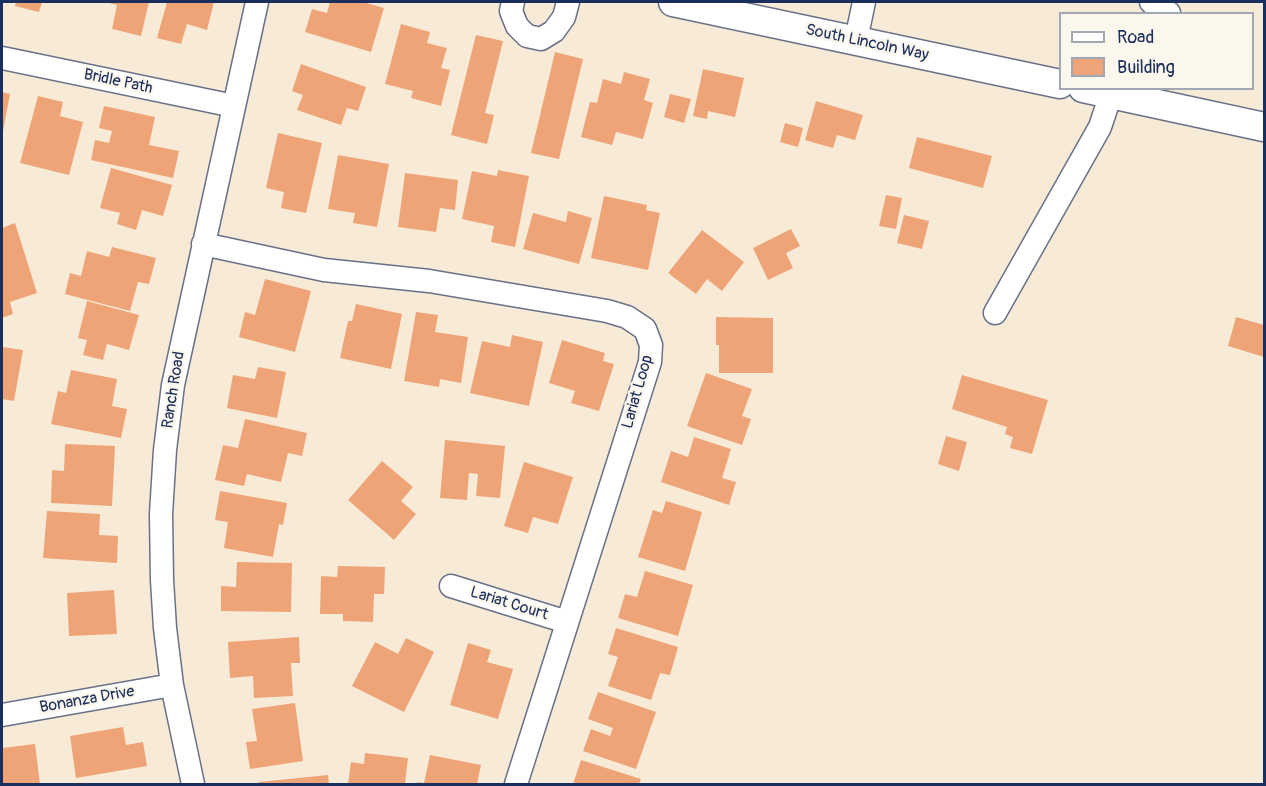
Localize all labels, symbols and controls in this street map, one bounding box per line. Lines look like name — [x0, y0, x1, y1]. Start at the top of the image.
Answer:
legend — [1059, 12, 1254, 90]
street label: South Lincoln Way — [804, 21, 930, 65]
text: Road — [1117, 26, 1154, 49]
text: Building — [1117, 56, 1175, 79]
street label: Bridle Path — [82, 65, 154, 99]
street label: Ranch Road — [158, 350, 190, 430]
street label: Lariat Loop — [618, 353, 658, 431]
street label: Lariat Court — [468, 583, 550, 625]
street label: Bonanza Drive — [38, 682, 136, 718]

